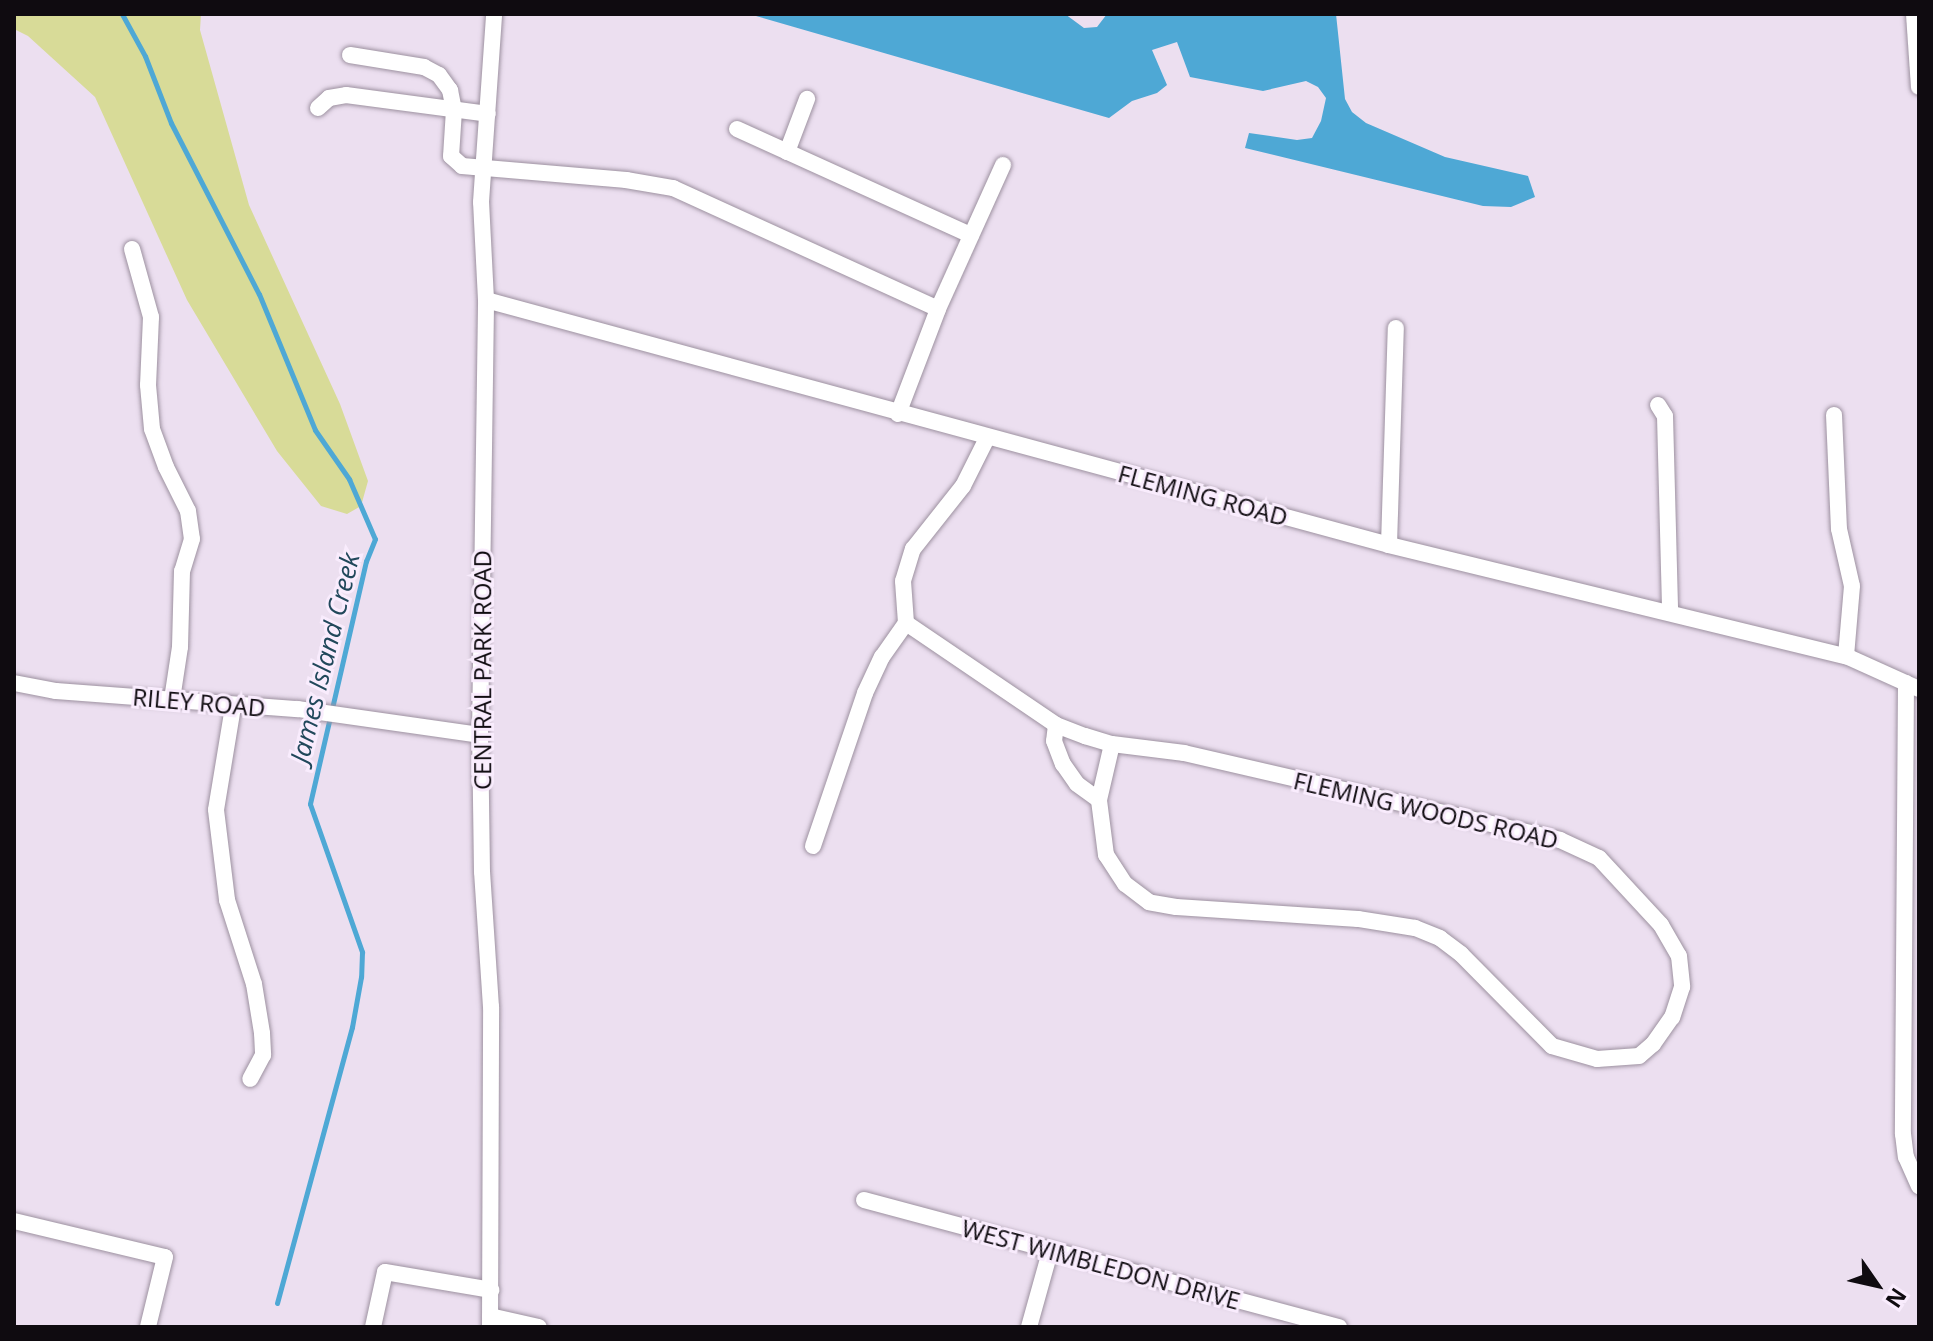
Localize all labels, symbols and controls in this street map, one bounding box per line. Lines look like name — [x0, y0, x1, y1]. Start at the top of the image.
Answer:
street label: FLEMING ROAD — [1115, 459, 1291, 531]
water label: James Island Creek — [284, 550, 366, 766]
street label: CENTRAL PARK ROAD — [468, 550, 496, 790]
street label: RILEY ROAD — [131, 682, 267, 722]
street label: FLEMING WOODS ROAD — [1291, 766, 1561, 854]
street label: WEST WIMBLEDON DRIVE — [959, 1213, 1243, 1315]
north arrow — [1837, 1245, 1917, 1325]
text: N — [1879, 1283, 1914, 1314]

